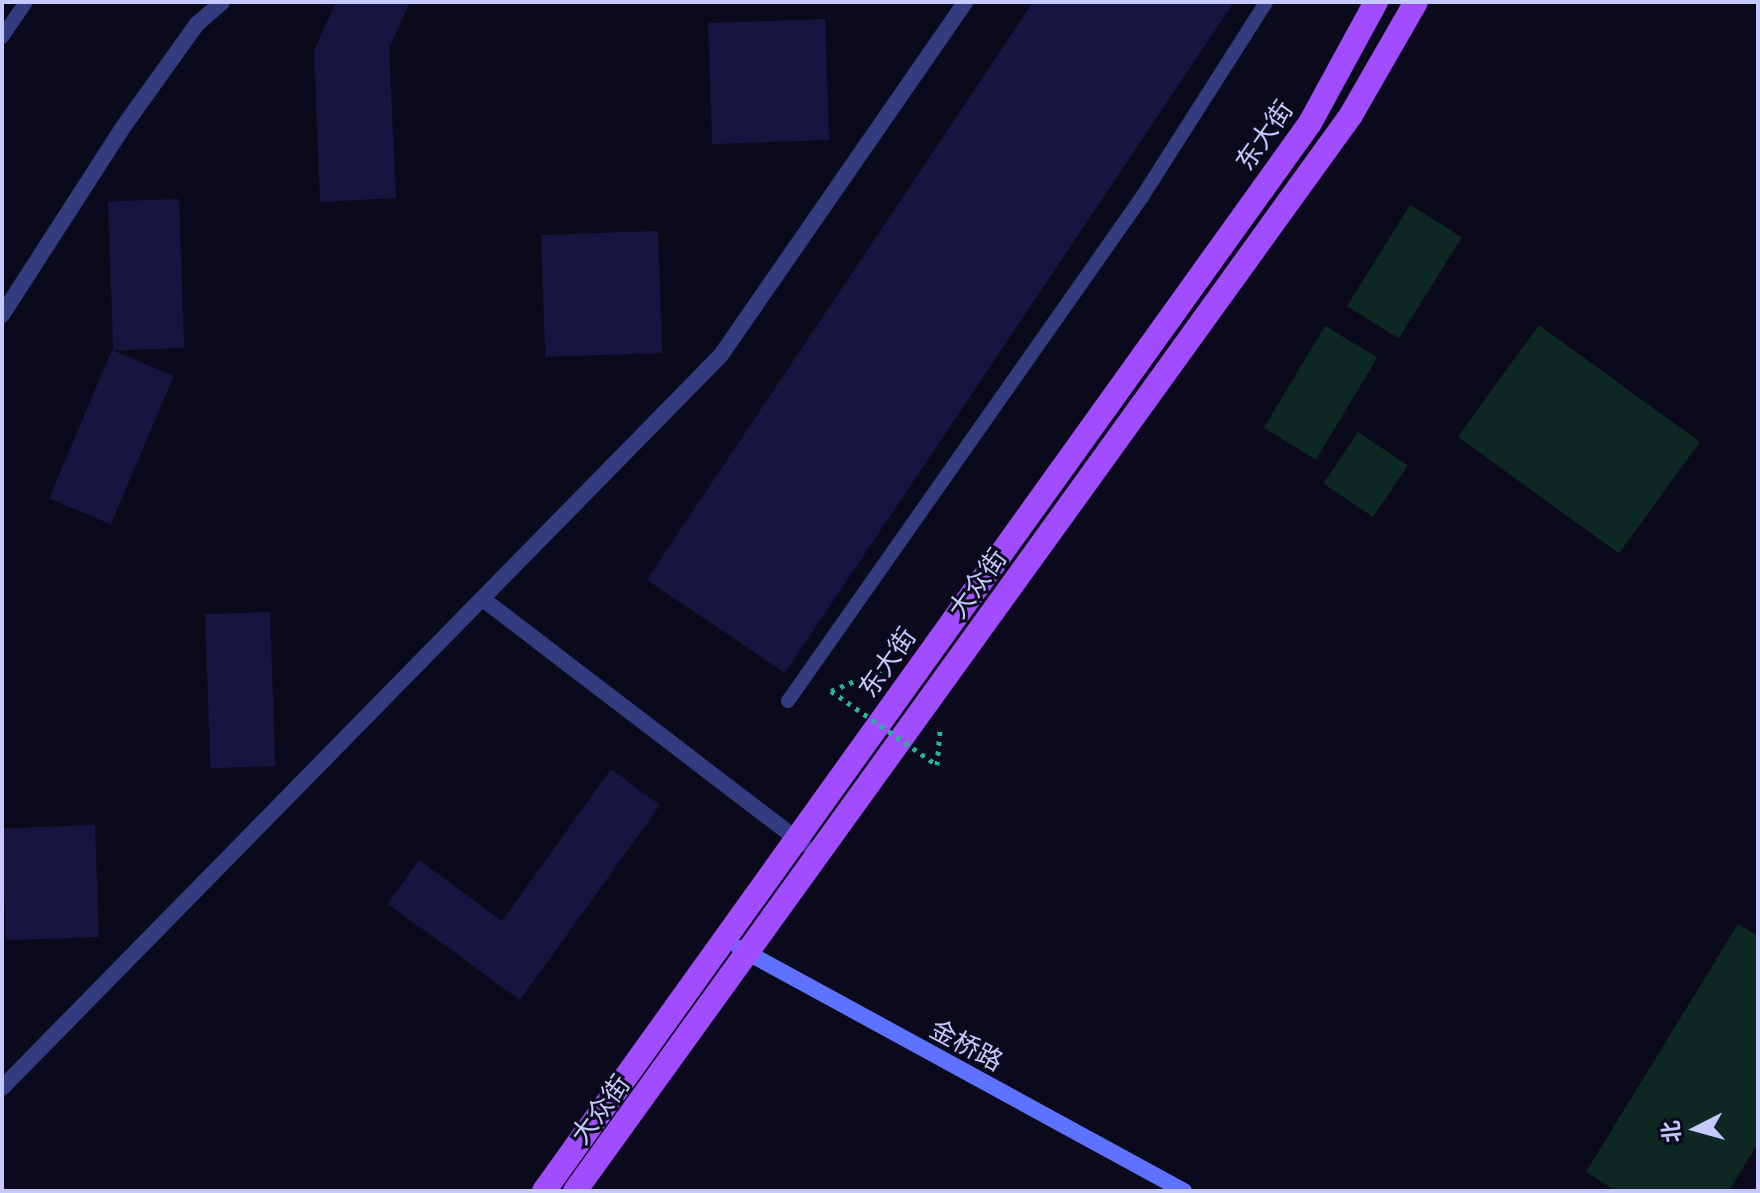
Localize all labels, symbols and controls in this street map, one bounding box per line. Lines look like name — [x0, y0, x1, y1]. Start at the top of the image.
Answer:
street label: 东大街 — [1230, 95, 1300, 177]
street label: 大众街 — [942, 543, 1014, 625]
street label: 东大街 — [853, 622, 923, 704]
street label: 金桥路 — [924, 1014, 1008, 1078]
street label: 大众街 — [565, 1069, 637, 1151]
north arrow — [1656, 1089, 1736, 1169]
text: 北 — [1656, 1119, 1688, 1144]

